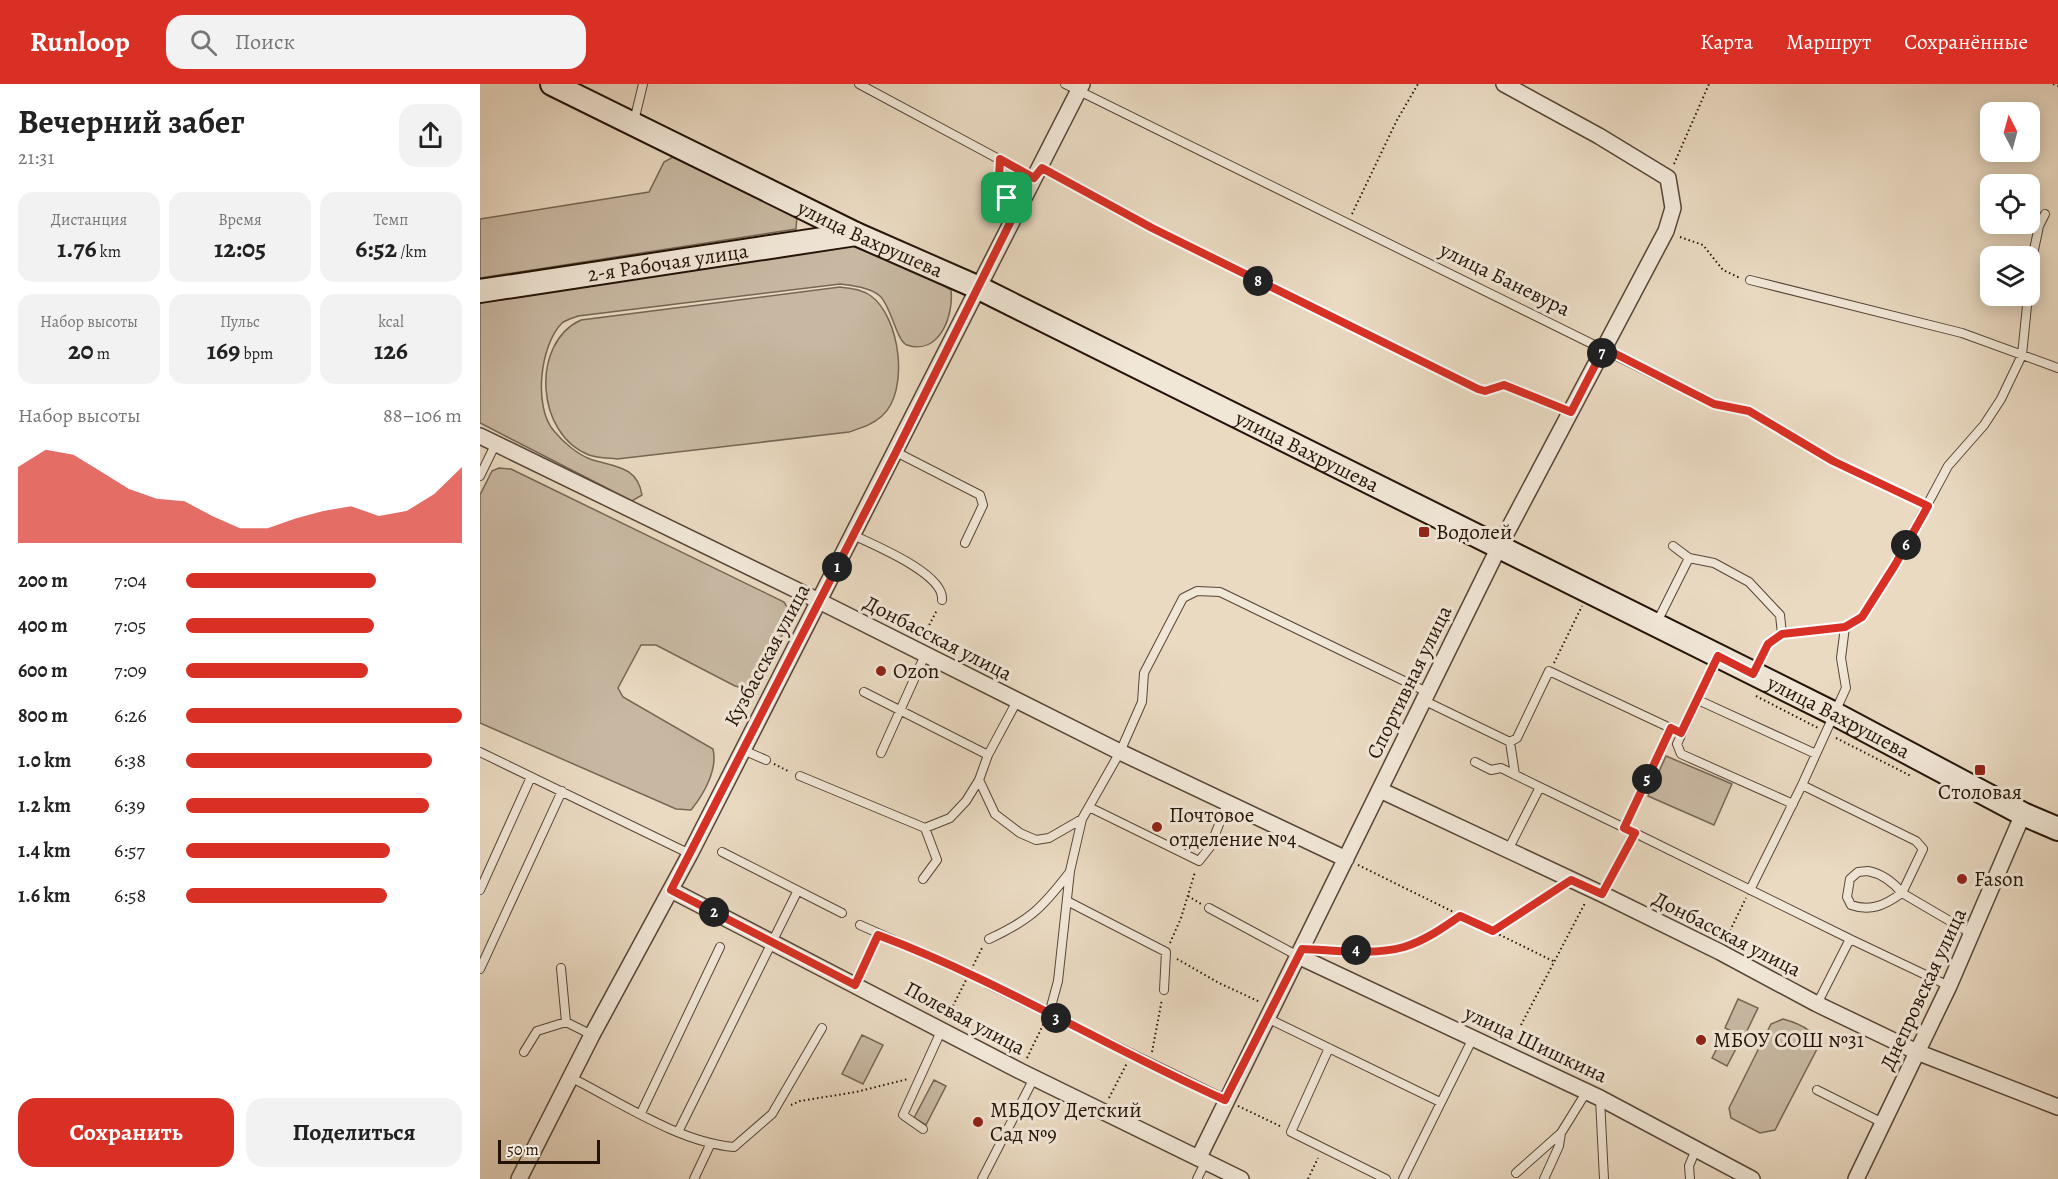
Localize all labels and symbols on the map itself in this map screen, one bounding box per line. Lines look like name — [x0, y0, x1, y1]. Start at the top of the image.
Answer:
north arrow — [1980, 102, 2040, 162]
pin — [981, 172, 1032, 223]
street label: улица Вахрушева — [792, 193, 948, 285]
street label: улица Баневура — [1434, 235, 1575, 323]
street label: 2-я Рабочая улица — [586, 236, 750, 289]
pin: 8 — [1243, 266, 1273, 296]
pin: 7 — [1587, 338, 1617, 368]
street label: улица Вахрушева — [1230, 403, 1384, 499]
place label: Водолей — [1436, 518, 1512, 546]
marker: Водолей — [1417, 525, 1431, 539]
pin: 6 — [1891, 530, 1921, 560]
pin: 1 — [822, 552, 852, 582]
street label: Кузбасская улица — [718, 578, 817, 731]
street label: Донбасская улица — [859, 589, 1017, 688]
street label: Спортивная улица — [1360, 600, 1458, 764]
place label: Ozon — [893, 657, 939, 685]
marker: Ozon — [874, 664, 888, 678]
street label: улица Вахрушева — [1762, 668, 1915, 766]
marker: Столовая — [1973, 763, 1987, 777]
pin: 5 — [1632, 764, 1662, 794]
place label: Столовая — [1938, 778, 2022, 806]
place label: Почтовое отделение №4 — [1169, 801, 1297, 853]
marker: Почтовое отделение №4 — [1150, 820, 1164, 834]
place label: Fason — [1974, 865, 2024, 893]
marker: Fason — [1955, 872, 1969, 886]
street label: Донбасская улица — [1648, 885, 1806, 984]
pin: 2 — [699, 897, 729, 927]
street label: Днепровская улица — [1873, 903, 1973, 1075]
pin: 4 — [1341, 935, 1371, 965]
street label: Полевая улица — [900, 974, 1030, 1062]
street label: улица Шишкина — [1459, 998, 1612, 1089]
pin: 3 — [1041, 1003, 1071, 1033]
place label: МБОУ СОШ №31 — [1713, 1026, 1864, 1054]
marker: МБОУ СОШ №31 — [1694, 1033, 1708, 1047]
place label: МБДОУ Детский Сад №9 — [990, 1096, 1141, 1148]
marker: МБДОУ Детский Сад №9 — [971, 1115, 985, 1129]
scale bar — [498, 1137, 600, 1164]

